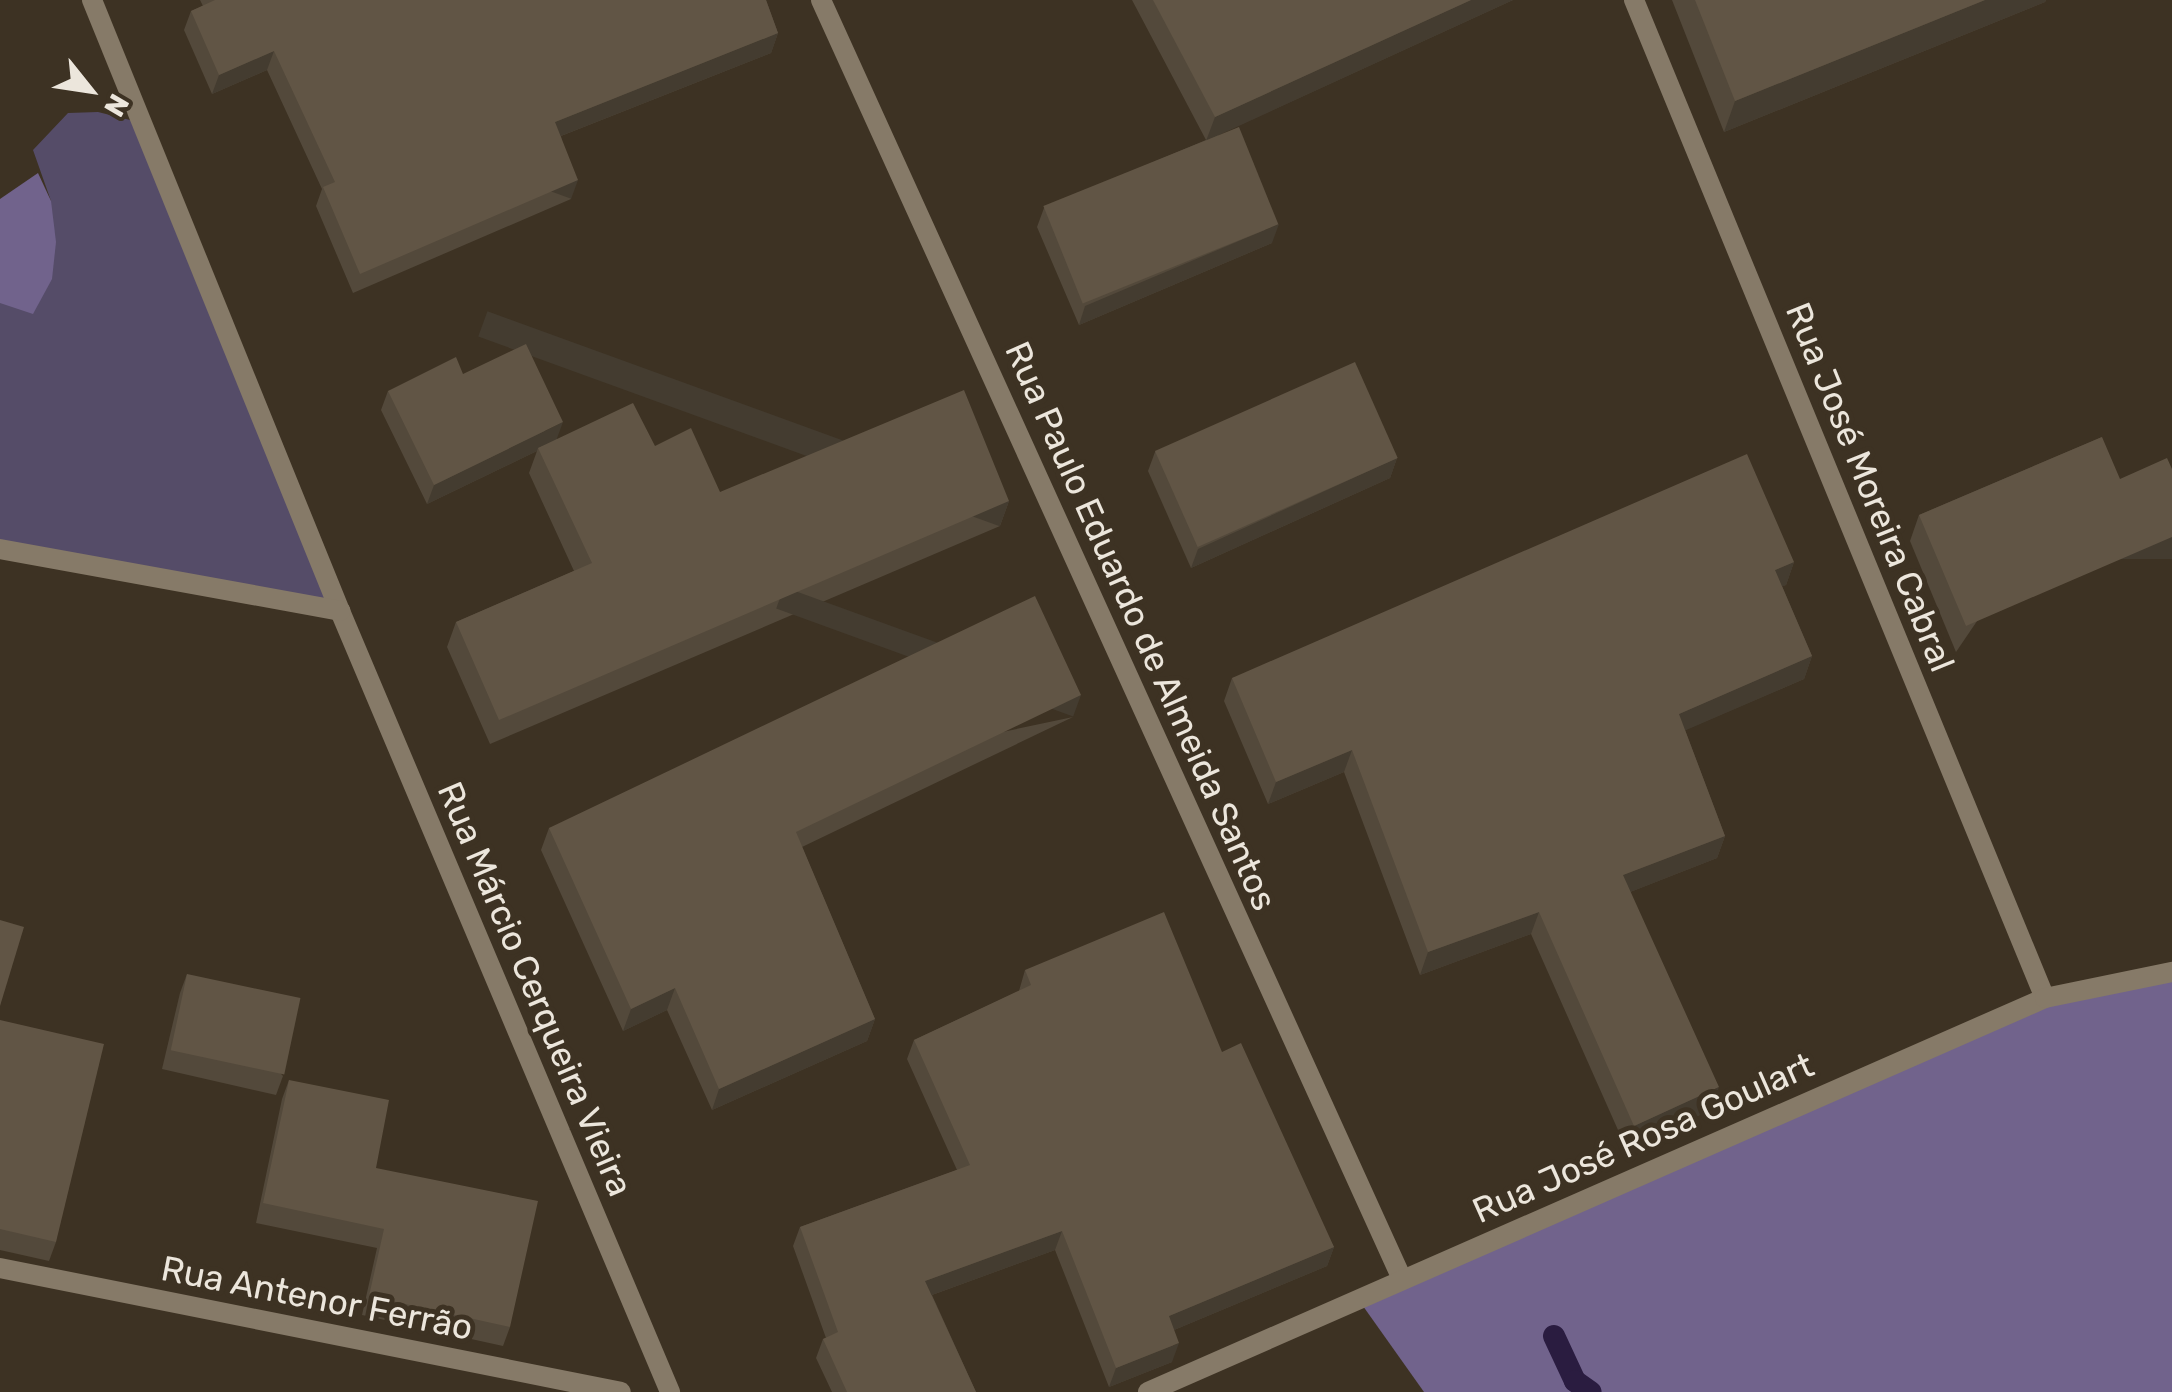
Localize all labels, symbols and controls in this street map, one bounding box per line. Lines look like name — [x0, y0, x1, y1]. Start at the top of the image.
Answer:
north arrow — [40, 40, 140, 140]
text: N — [97, 88, 136, 122]
street label: Rua José Moreira Cabral — [1777, 296, 1963, 678]
street label: Rua Paulo Eduardo de Almeida Santos — [996, 335, 1286, 917]
street label: Rua Márcio Cerqueira Vieira — [428, 775, 642, 1203]
street label: Rua José Rosa Goulart — [1466, 1044, 1820, 1232]
street label: Rua Antenor Ferrão — [157, 1247, 477, 1349]

